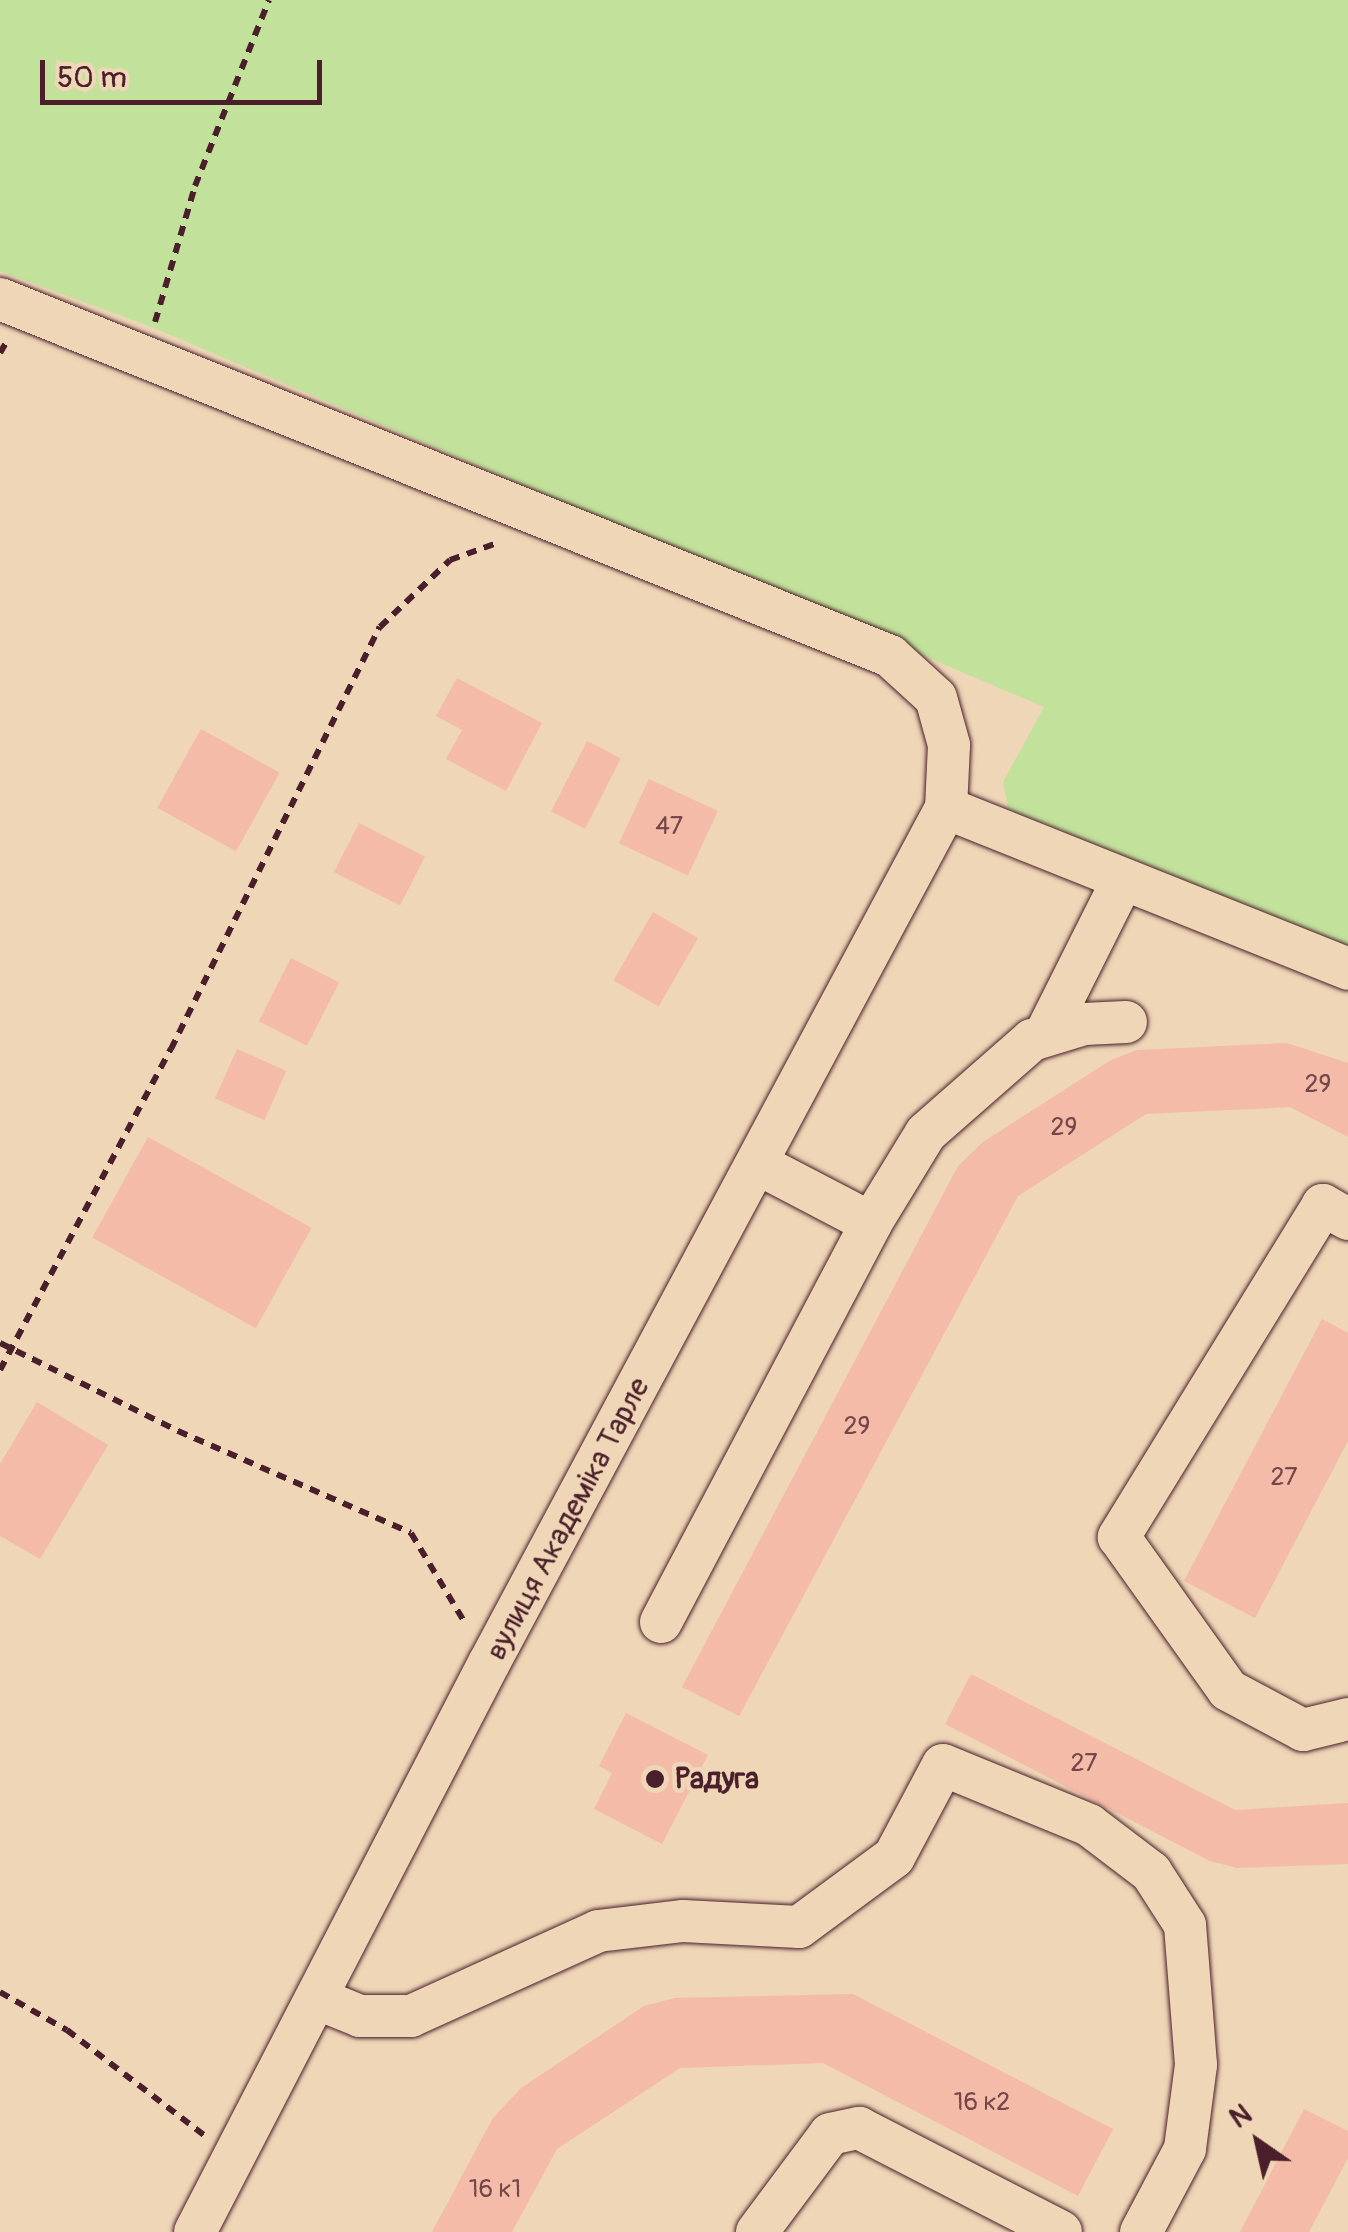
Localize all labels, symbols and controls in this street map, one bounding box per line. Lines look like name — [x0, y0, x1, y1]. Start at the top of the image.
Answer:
scale bar — [45, 40, 328, 102]
text: 50 m — [57, 59, 127, 96]
house number: 47 — [655, 812, 683, 842]
house number: 29 — [1305, 1070, 1331, 1100]
house number: 29 — [1051, 1113, 1077, 1143]
street label: вулиця Академіка Тарле — [478, 1372, 658, 1666]
house number: 29 — [844, 1412, 870, 1442]
house number: 27 — [1270, 1463, 1298, 1493]
house number: 27 — [1070, 1749, 1098, 1779]
place label: Радуга — [675, 1761, 759, 1797]
marker: Радуга — [644, 1768, 666, 1790]
house number: 16 к2 — [954, 2088, 1010, 2118]
north arrow — [1208, 2092, 1308, 2192]
text: N — [1223, 2097, 1259, 2137]
house number: 16 к1 — [469, 2175, 521, 2205]

